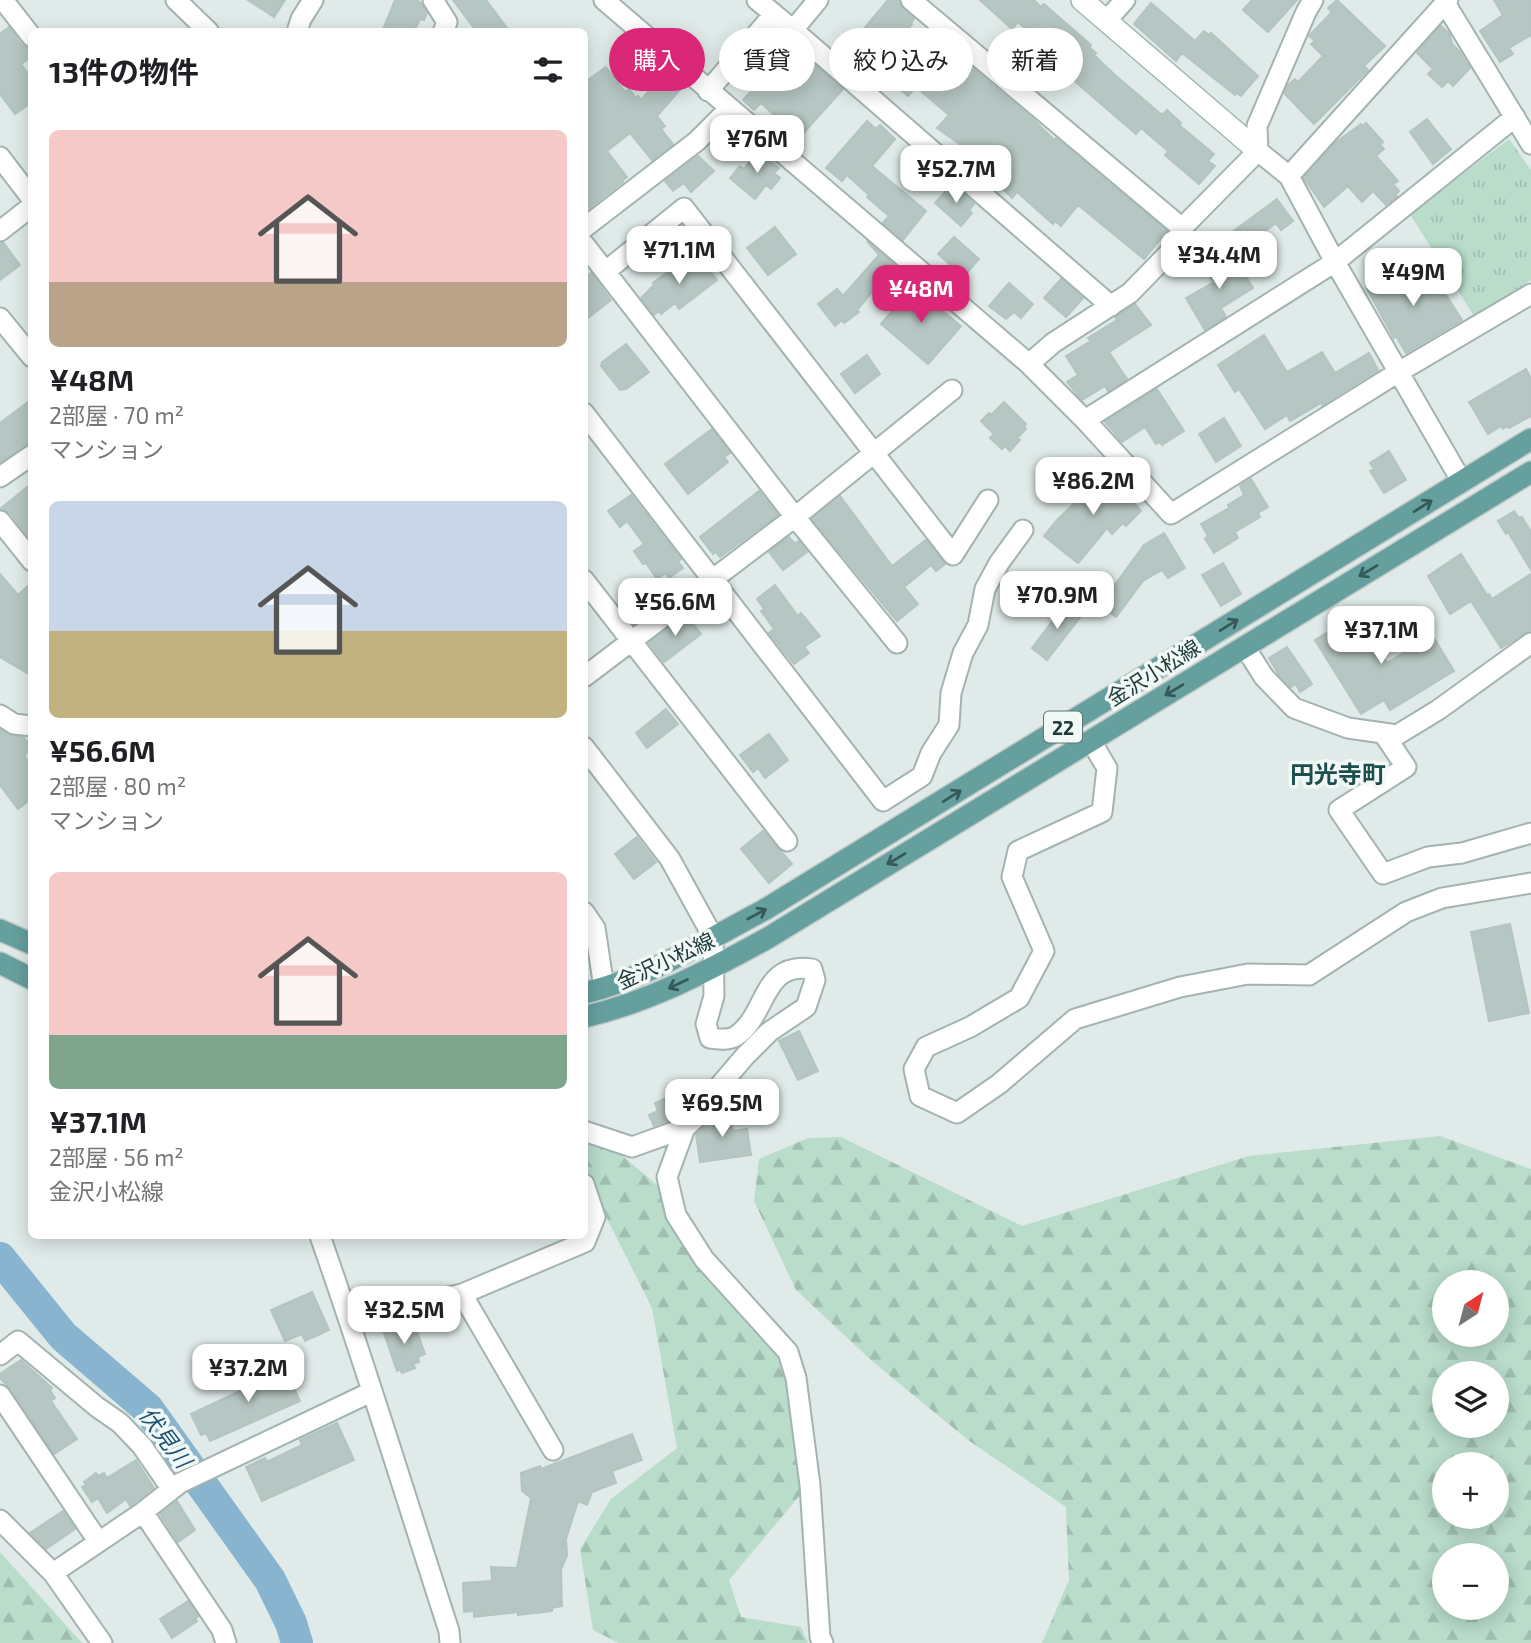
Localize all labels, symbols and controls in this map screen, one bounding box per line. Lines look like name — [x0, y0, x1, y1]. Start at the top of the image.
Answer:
chip: 購入 — [609, 28, 705, 91]
chip: 賃貸 — [719, 28, 815, 91]
chip: 絞り込み — [829, 28, 973, 91]
chip: 新着 — [987, 28, 1083, 91]
icon: filters — [529, 51, 567, 89]
text: 13件の物件 — [49, 53, 199, 89]
pin: ¥76M — [716, 116, 798, 175]
text: ¥76M — [726, 124, 788, 152]
pin: ¥52.7M — [899, 146, 1013, 205]
text: ¥52.7M — [916, 154, 996, 182]
icon: home — [245, 176, 371, 302]
pin: ¥71.1M — [622, 226, 736, 286]
pin: ¥34.4M — [1162, 232, 1276, 291]
text: ¥71.1M — [643, 235, 715, 263]
text: ¥34.4M — [1177, 240, 1261, 268]
pin: ¥49M — [1372, 248, 1454, 308]
text: ¥49M — [1381, 257, 1445, 285]
pin: ¥48M — [880, 266, 962, 325]
text: ¥48M — [888, 274, 954, 302]
text: ¥48M — [49, 361, 134, 397]
text: 2部屋 · 70 m² — [49, 401, 184, 429]
text: マンション — [49, 435, 164, 463]
pin: ¥86.2M — [1036, 458, 1150, 517]
text: ¥86.2M — [1051, 466, 1135, 494]
one-way arrow — [1413, 499, 1433, 513]
icon: home — [245, 547, 371, 673]
one-way arrow — [1359, 565, 1379, 579]
pin: ¥70.9M — [1000, 572, 1114, 631]
pin: ¥56.6M — [618, 578, 732, 638]
text: ¥70.9M — [1016, 580, 1098, 608]
text: ¥56.6M — [634, 587, 716, 615]
pin: ¥37.1M — [1324, 606, 1438, 666]
text: ¥37.1M — [1343, 615, 1419, 643]
one-way arrow — [1219, 618, 1239, 632]
street label: 金沢小松線 — [1102, 634, 1204, 710]
one-way arrow — [1165, 683, 1185, 697]
road number: 22 — [1044, 712, 1082, 742]
text: ¥56.6M — [49, 732, 156, 768]
district label: 円光寺町 — [1290, 759, 1386, 788]
text: 2部屋 · 80 m² — [49, 772, 186, 800]
one-way arrow — [941, 788, 961, 802]
text: マンション — [49, 806, 164, 834]
one-way arrow — [887, 853, 907, 867]
one-way arrow — [747, 906, 767, 920]
icon: home — [245, 918, 371, 1044]
street label: 金沢小松線 — [612, 926, 718, 994]
one-way arrow — [668, 978, 689, 991]
pin: ¥69.5M — [665, 1080, 779, 1139]
text: ¥69.5M — [681, 1088, 763, 1116]
text: ¥37.1M — [49, 1103, 147, 1139]
text: 2部屋 · 56 m² — [49, 1143, 184, 1171]
text: 金沢小松線 — [49, 1177, 164, 1205]
north arrow — [1432, 1270, 1508, 1348]
map controls — [1432, 1270, 1509, 1620]
pin: ¥32.5M — [347, 1286, 461, 1346]
text: ¥32.5M — [363, 1295, 445, 1323]
pin: ¥37.2M — [191, 1344, 305, 1404]
text: ¥37.2M — [208, 1353, 288, 1381]
button: layers — [1432, 1361, 1509, 1438]
water label: 伏見川 — [134, 1401, 200, 1475]
button: + — [1432, 1452, 1509, 1529]
button: − — [1432, 1543, 1509, 1620]

